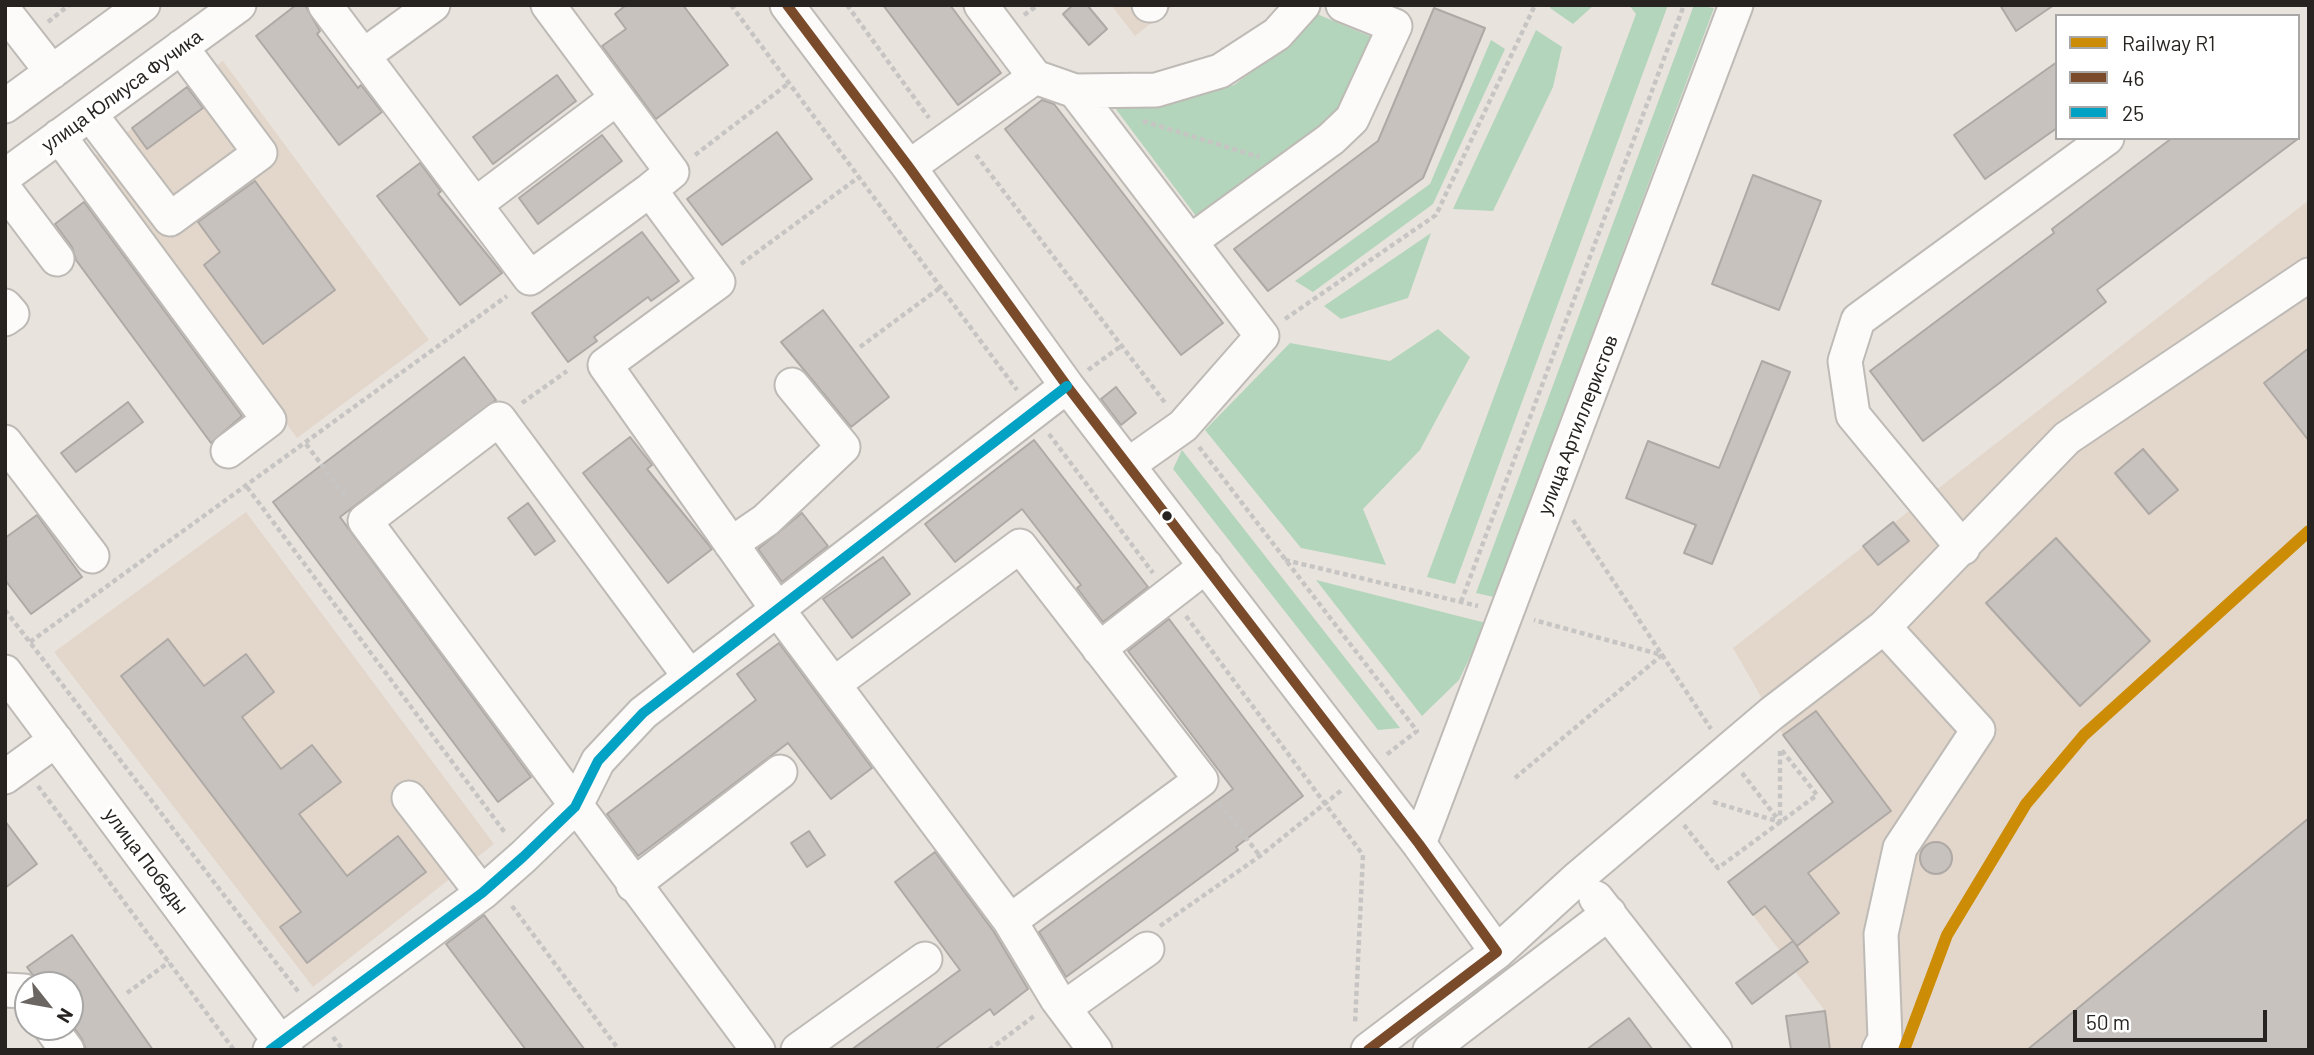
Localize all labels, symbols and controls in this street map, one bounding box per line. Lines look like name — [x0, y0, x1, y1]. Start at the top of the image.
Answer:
legend — [2055, 14, 2300, 140]
street label: улица Юлиуса Фучика — [37, 25, 207, 157]
text: Railway R1 — [2122, 30, 2215, 55]
text: 46 — [2122, 65, 2144, 90]
text: 25 — [2122, 100, 2144, 125]
street label: улица Артиллеристов — [1533, 332, 1623, 518]
unlabelled marker — [1160, 509, 1174, 523]
street label: улица Победы — [99, 804, 193, 918]
north arrow — [14, 971, 84, 1041]
scale bar — [2076, 996, 2270, 1040]
text: N — [53, 1005, 79, 1027]
text: 50 m — [2086, 1009, 2130, 1034]

